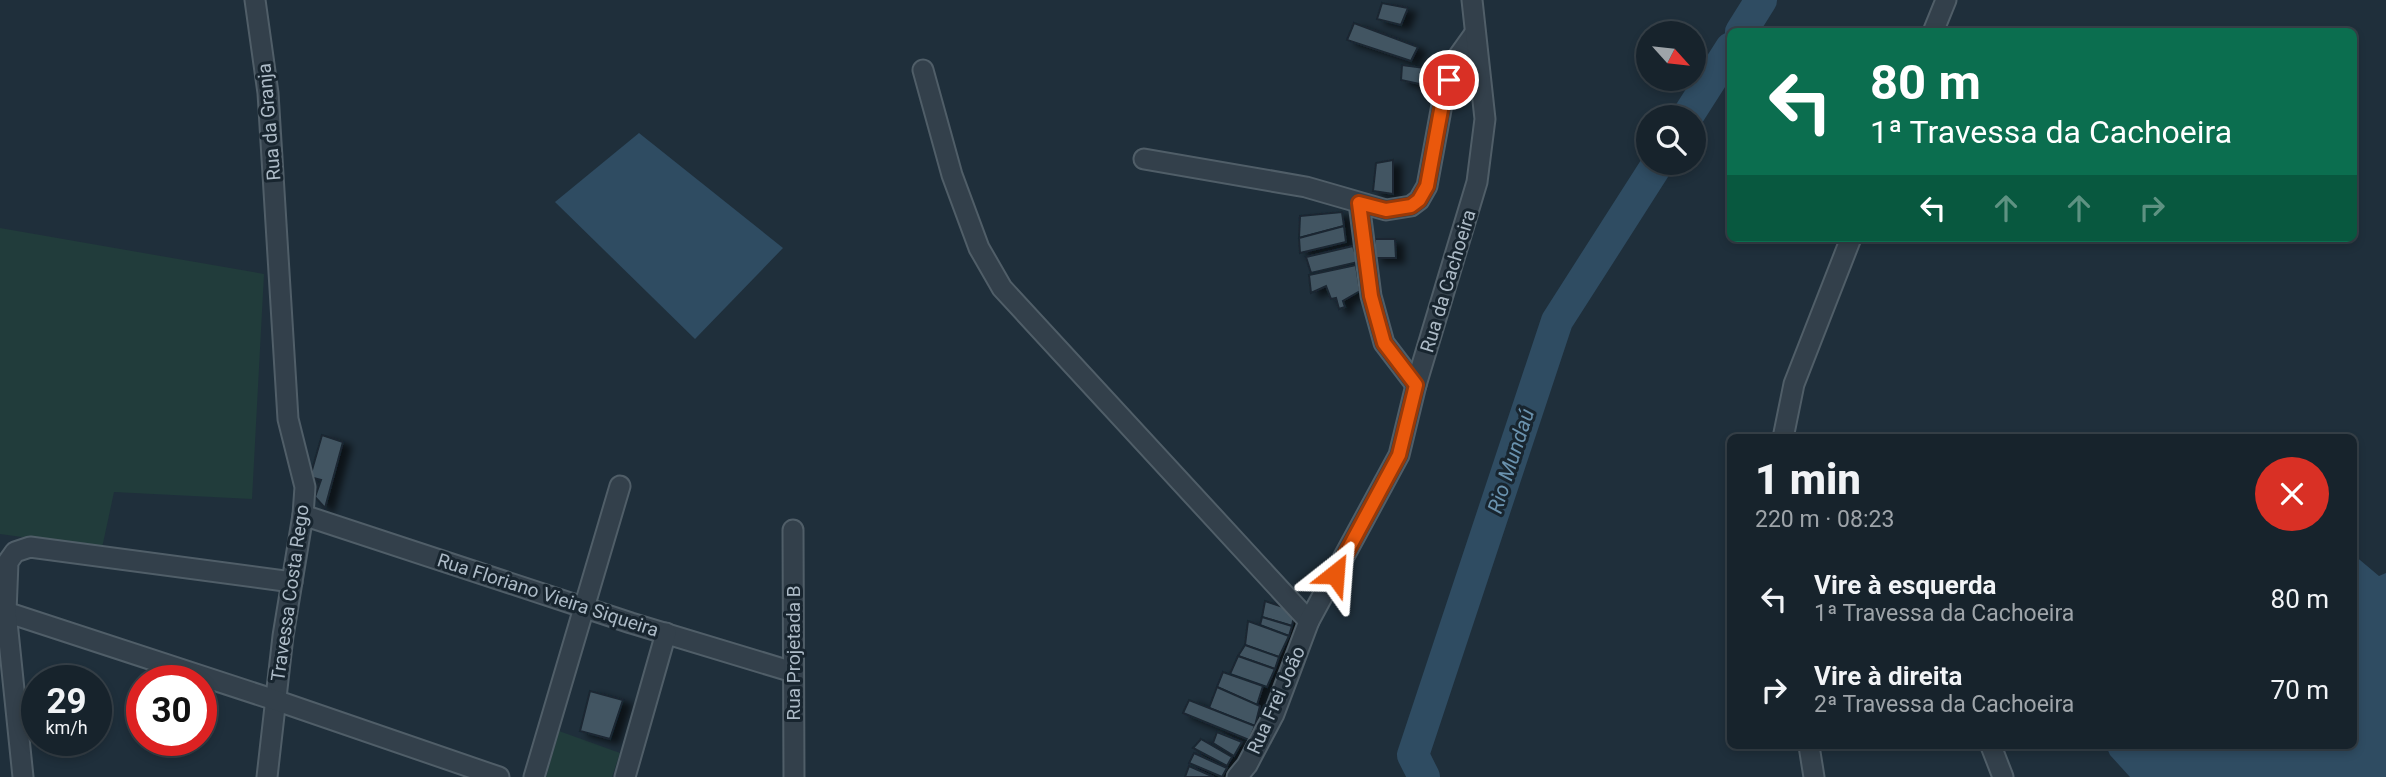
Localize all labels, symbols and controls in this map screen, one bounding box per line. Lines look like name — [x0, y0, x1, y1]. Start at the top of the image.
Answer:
north arrow — [1636, 21, 1706, 91]
map controls — [1636, 21, 1706, 175]
pin — [1419, 50, 1479, 110]
text: 80 m — [1870, 54, 1981, 111]
icon: left — [1755, 56, 1846, 147]
icon: arrive — [1430, 61, 1468, 99]
street label: Rua da Granja — [252, 62, 286, 182]
button: search — [1636, 105, 1706, 175]
text: 1ª Travessa da Cachoeira — [1870, 113, 2232, 151]
icon: left — [1914, 189, 1952, 227]
icon: ahead — [1987, 189, 2025, 227]
icon: ahead — [2060, 189, 2098, 227]
icon: right — [2133, 189, 2171, 227]
street label: Rua da Cachoeira — [1415, 207, 1481, 355]
water label: Rio Mundaú — [1483, 406, 1539, 516]
text: 1 min — [1755, 455, 1861, 504]
button: close — [2255, 457, 2329, 531]
street label: Travessa Costa Rego — [266, 503, 314, 683]
text: 220 m · 08:23 — [1755, 506, 1894, 533]
position arrow — [1298, 537, 1372, 611]
street label: Rua Floriano Vieira Siqueira — [434, 548, 662, 642]
text: Vire à esquerda — [1814, 570, 1997, 600]
icon: left — [1755, 580, 1793, 618]
text: 80 m — [2271, 584, 2329, 614]
street label: Rua Projetada B — [782, 585, 805, 721]
text: 1ª Travessa da Cachoeira — [1814, 600, 2074, 627]
street label: Rua Frei João — [1242, 642, 1310, 758]
text: Vire à direita — [1814, 661, 1962, 691]
speed limit sign: 30 — [126, 665, 217, 756]
icon: right — [1755, 671, 1793, 709]
text: 70 m — [2271, 675, 2329, 705]
text: 29 — [46, 681, 87, 722]
text: 2ª Travessa da Cachoeira — [1814, 691, 2074, 718]
text: km/h — [45, 717, 88, 738]

